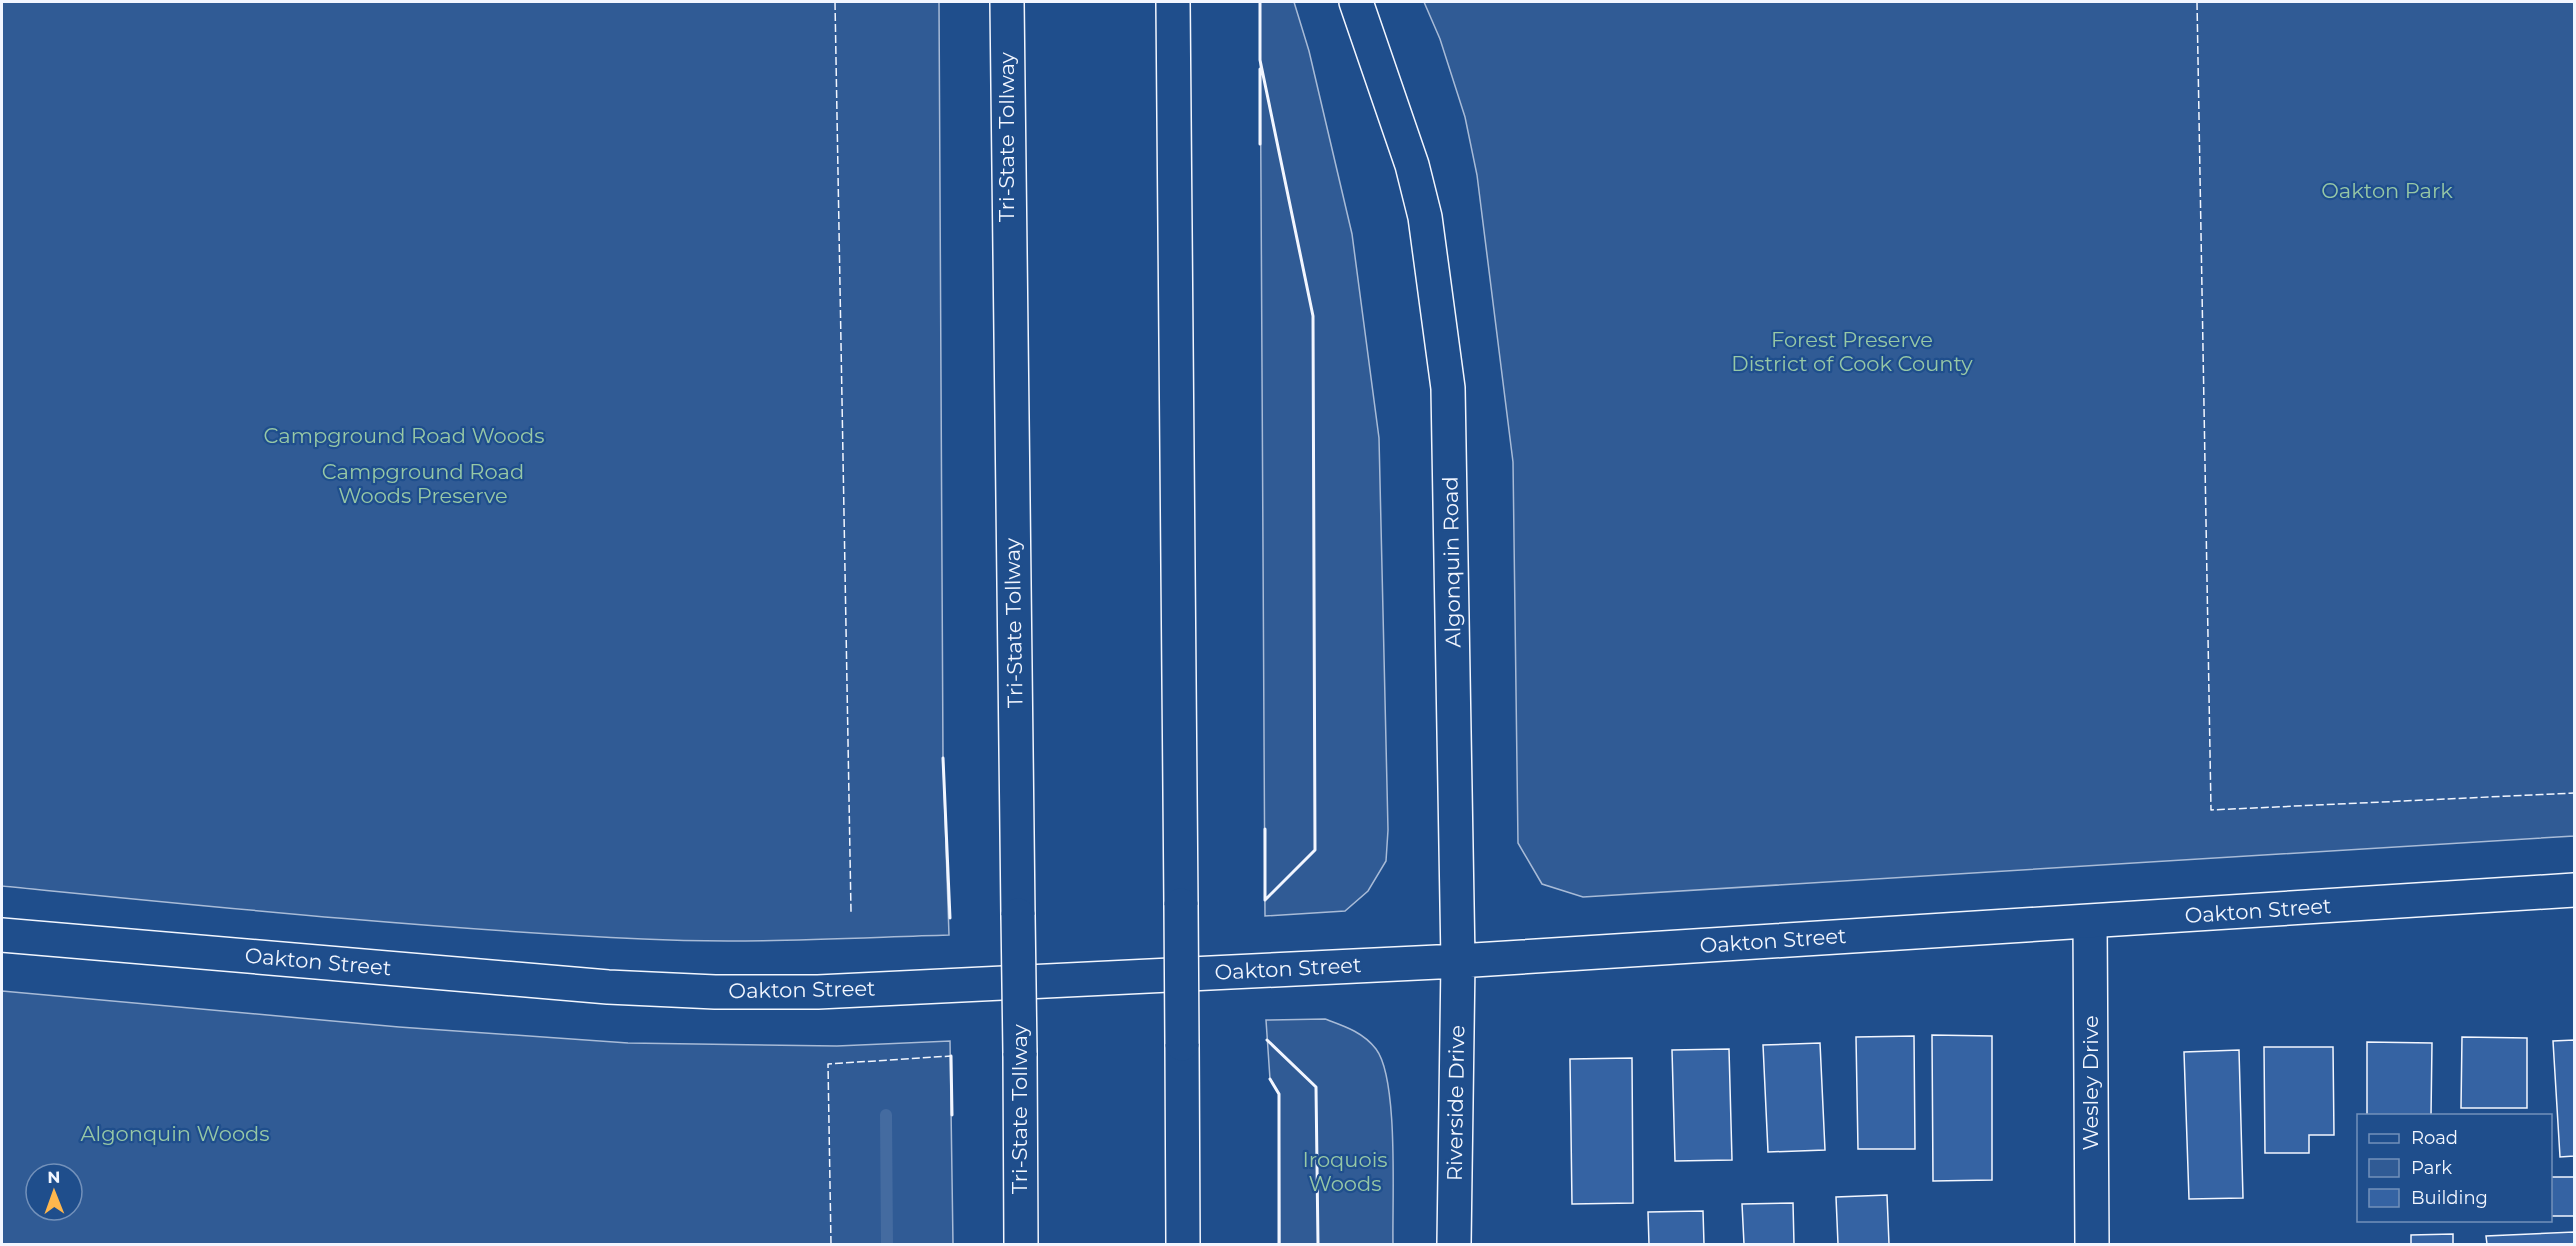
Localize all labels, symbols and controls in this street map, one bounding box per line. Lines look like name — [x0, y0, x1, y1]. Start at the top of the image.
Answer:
street label: Tri-State Tollway — [994, 51, 1019, 222]
park label: Oakton Park — [2321, 178, 2453, 203]
park label: Forest Preserve District of Cook County — [1731, 327, 1973, 376]
park label: Campground Road Woods — [264, 423, 544, 448]
park label: Campground Road Woods Preserve — [322, 459, 524, 508]
street label: Algonquin Road — [1438, 476, 1465, 648]
street label: Tri-State Tollway — [1000, 537, 1027, 708]
street label: Oakton Street — [2184, 893, 2332, 928]
street label: Oakton Street — [1699, 923, 1847, 958]
street label: Oakton Street — [244, 943, 392, 980]
street label: Oakton Street — [1214, 952, 1362, 985]
street label: Oakton Street — [728, 976, 876, 1003]
street label: Wesley Drive — [2078, 1015, 2103, 1151]
street label: Tri-State Tollway — [1007, 1023, 1032, 1194]
street label: Riverside Drive — [1442, 1025, 1469, 1181]
legend — [2357, 1114, 2552, 1222]
park label: Algonquin Woods — [80, 1121, 270, 1146]
text: Road — [2411, 1127, 2458, 1149]
park label: Iroquois Woods — [1302, 1147, 1388, 1196]
text: Park — [2411, 1157, 2452, 1179]
north arrow — [24, 1162, 84, 1222]
text: N — [47, 1168, 60, 1187]
text: Building — [2411, 1187, 2488, 1209]

